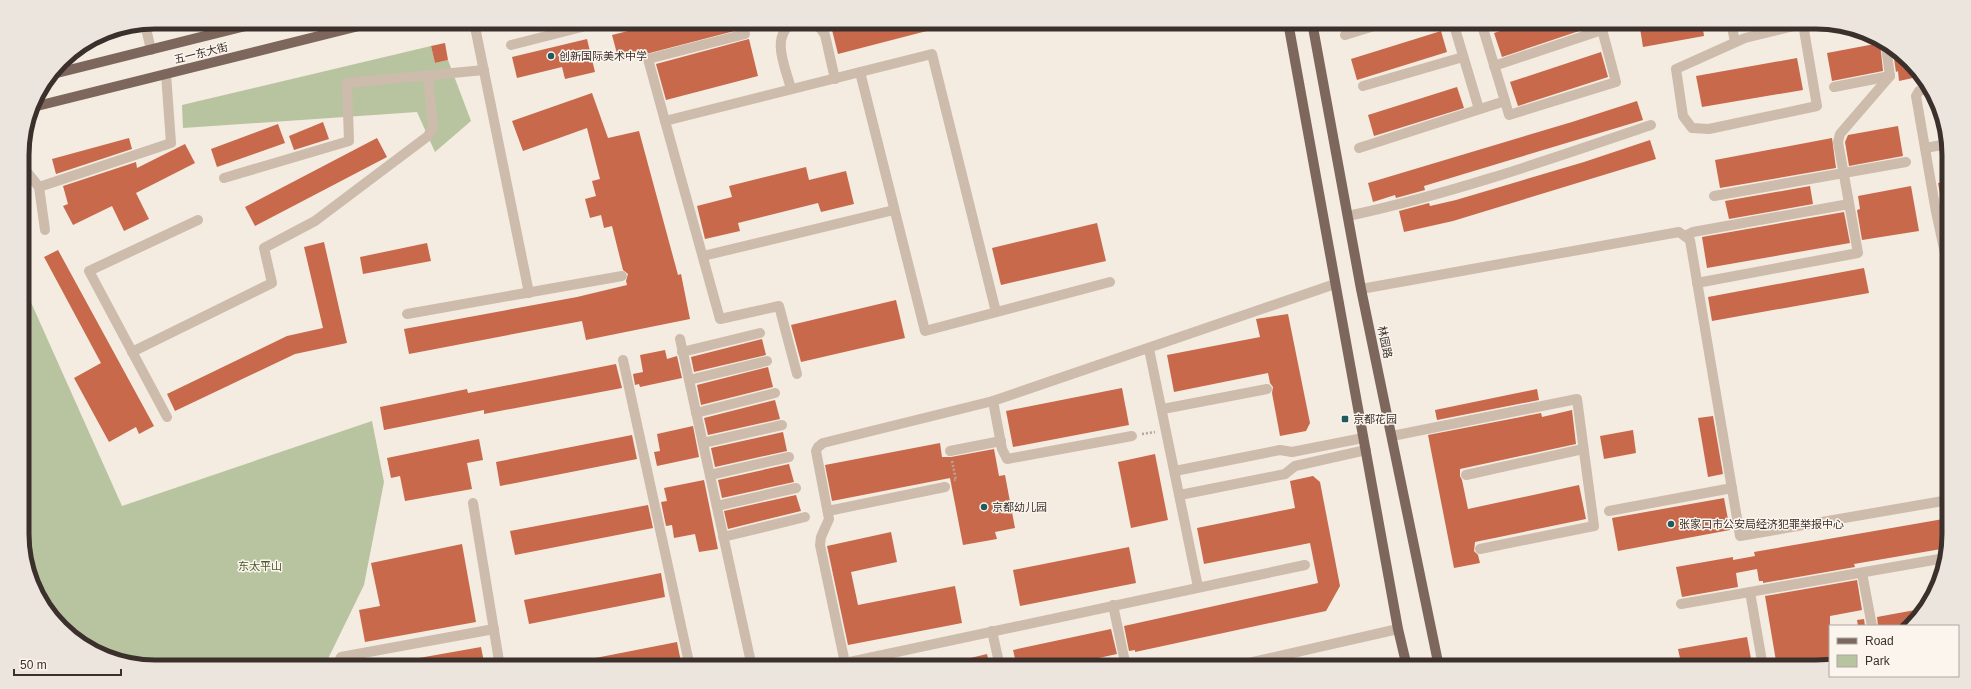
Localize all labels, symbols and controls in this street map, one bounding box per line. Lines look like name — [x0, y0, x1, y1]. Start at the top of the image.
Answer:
street label: 五一东大街 — [173, 41, 229, 65]
place label: 创新国际美术中学 — [559, 50, 647, 62]
marker: 创新国际美术中学 — [546, 51, 556, 61]
street label: 林园路 — [1376, 325, 1394, 359]
place label: 京都花园 — [1353, 413, 1397, 425]
marker: 京都花园 — [1340, 414, 1350, 424]
place label: 京都幼儿园 — [992, 501, 1047, 513]
marker: 京都幼儿园 — [979, 502, 989, 512]
place label: 张家口市公安局经济犯罪举报中心 — [1679, 518, 1844, 530]
marker: 张家口市公安局经济犯罪举报中心 — [1666, 519, 1676, 529]
park label: 东太平山 — [238, 560, 282, 572]
legend — [1829, 625, 1959, 677]
text: Road — [1865, 634, 1894, 648]
scale bar — [14, 651, 121, 677]
text: Park — [1865, 654, 1891, 668]
text: 50 m — [20, 658, 47, 672]

